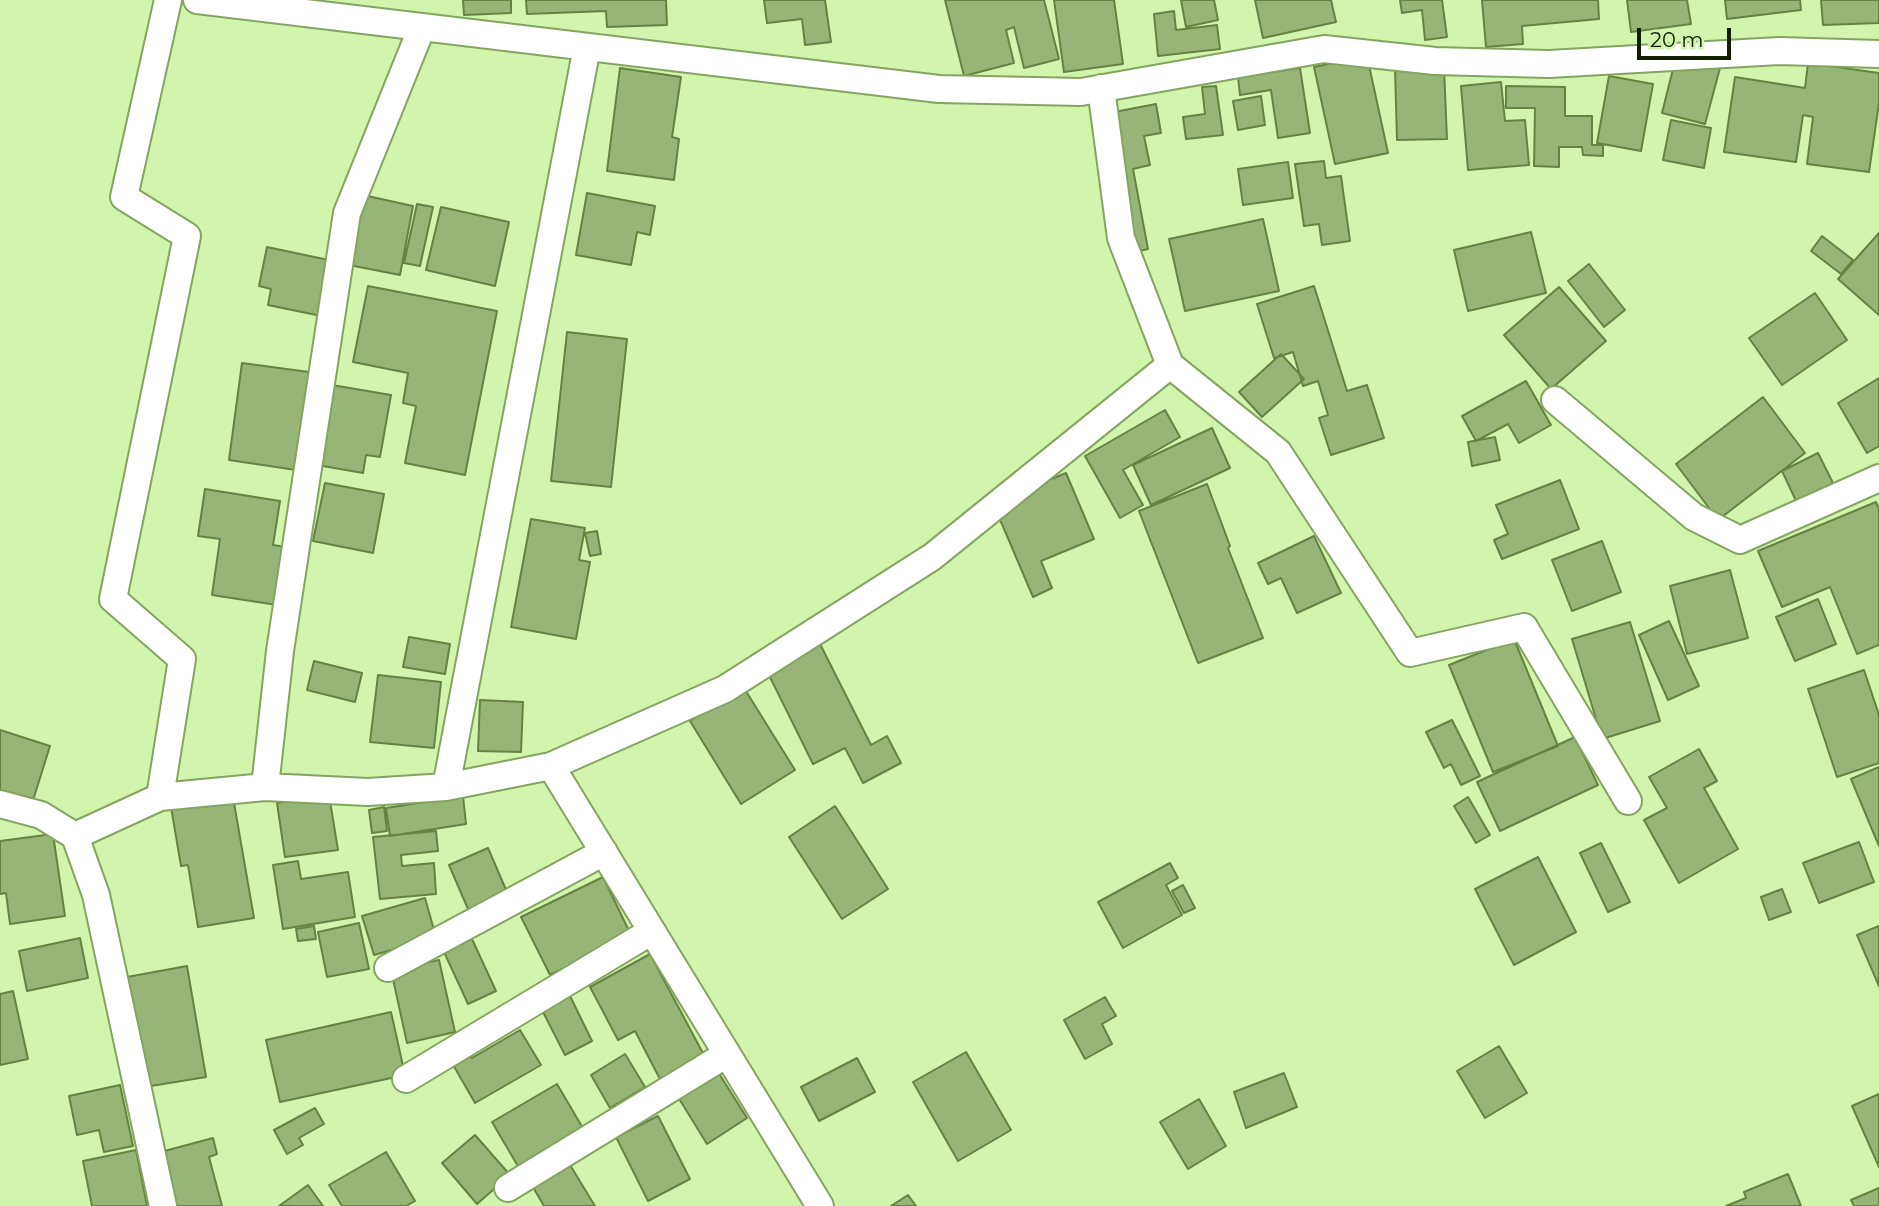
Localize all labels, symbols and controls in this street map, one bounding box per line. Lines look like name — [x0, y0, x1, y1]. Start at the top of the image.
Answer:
scale bar — [1641, 14, 1736, 58]
text: 20 m — [1650, 27, 1704, 52]

